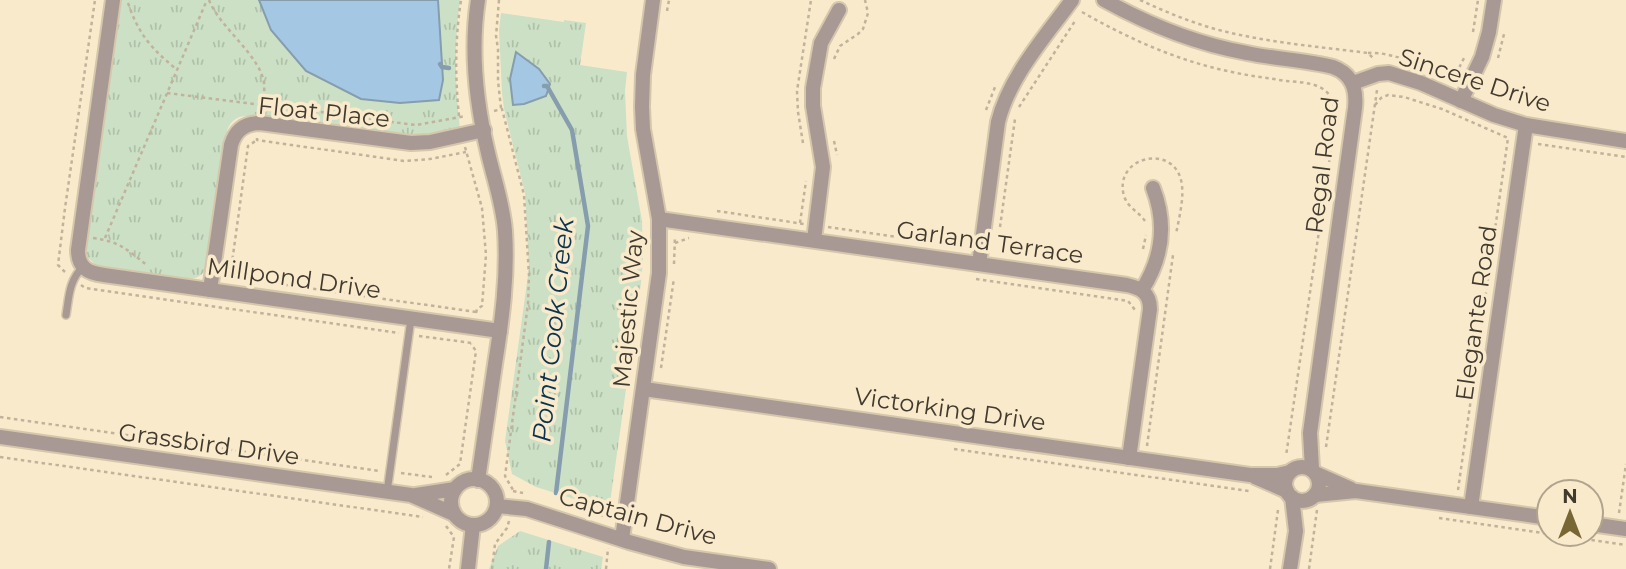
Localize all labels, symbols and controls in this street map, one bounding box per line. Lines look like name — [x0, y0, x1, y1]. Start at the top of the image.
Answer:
street label: Sincere Drive — [1395, 42, 1555, 118]
street label: Float Place — [257, 91, 391, 133]
street label: Regal Road — [1299, 95, 1345, 235]
water label: Point Cook Creek — [525, 215, 581, 444]
street label: Garland Terrace — [895, 215, 1085, 269]
street label: Elegante Road — [1449, 224, 1503, 402]
street label: Majestic Way — [607, 229, 649, 389]
street label: Millpond Drive — [205, 251, 383, 305]
street label: Victorking Drive — [852, 381, 1048, 437]
street label: Grassbird Drive — [117, 417, 301, 471]
north arrow — [1535, 478, 1605, 548]
street label: Captain Drive — [556, 481, 720, 551]
text: N — [1562, 485, 1578, 508]

